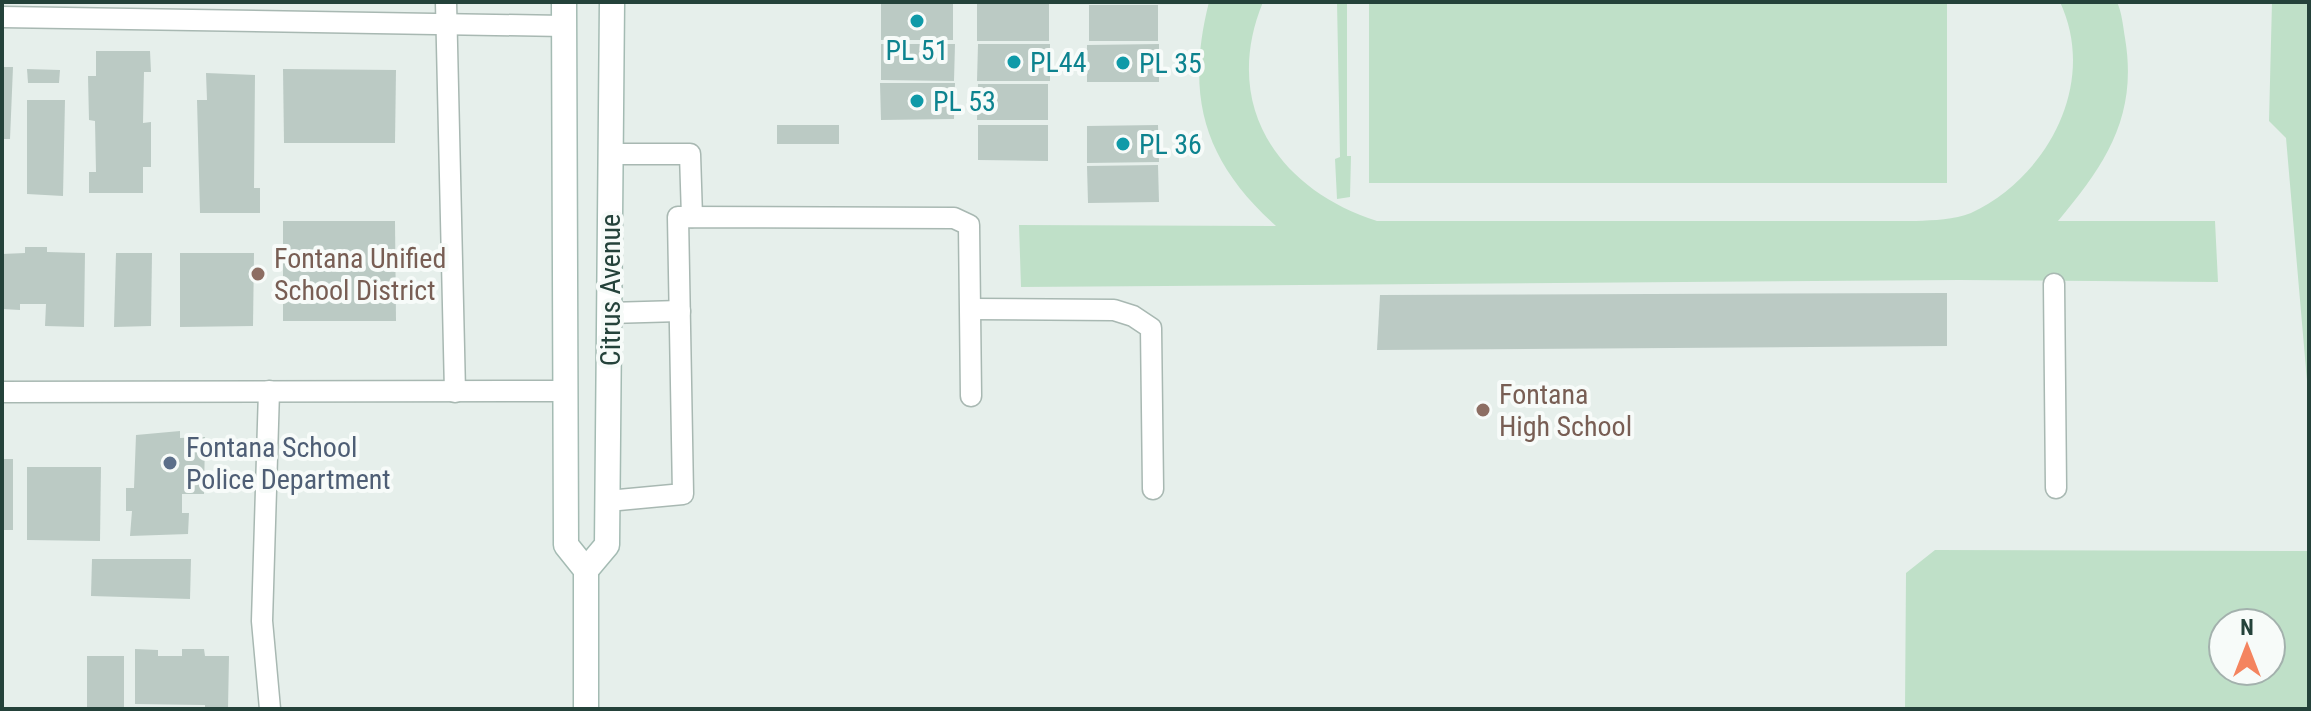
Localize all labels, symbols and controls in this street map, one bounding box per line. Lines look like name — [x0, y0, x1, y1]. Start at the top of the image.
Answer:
marker: PL 51 — [908, 12, 926, 30]
place label: PL 51 — [886, 34, 948, 67]
place label: PL44 — [1030, 46, 1086, 79]
place label: PL 35 — [1139, 47, 1202, 80]
marker: PL44 — [1005, 53, 1023, 71]
marker: PL 35 — [1114, 54, 1132, 72]
place label: PL 53 — [933, 85, 996, 118]
marker: PL 53 — [908, 92, 926, 110]
place label: PL 36 — [1139, 128, 1202, 161]
marker: PL 36 — [1114, 135, 1132, 153]
street label: Citrus Avenue — [594, 214, 627, 366]
place label: Fontana Unified School District — [274, 242, 446, 307]
marker: Fontana Unified School District — [249, 265, 267, 283]
place label: Fontana High School — [1499, 378, 1632, 443]
marker: Fontana High School — [1474, 401, 1492, 419]
place label: Fontana School Police Department — [186, 431, 391, 496]
marker: Fontana School Police Department — [161, 454, 179, 472]
north arrow — [2207, 607, 2287, 687]
text: N — [2240, 615, 2254, 640]

